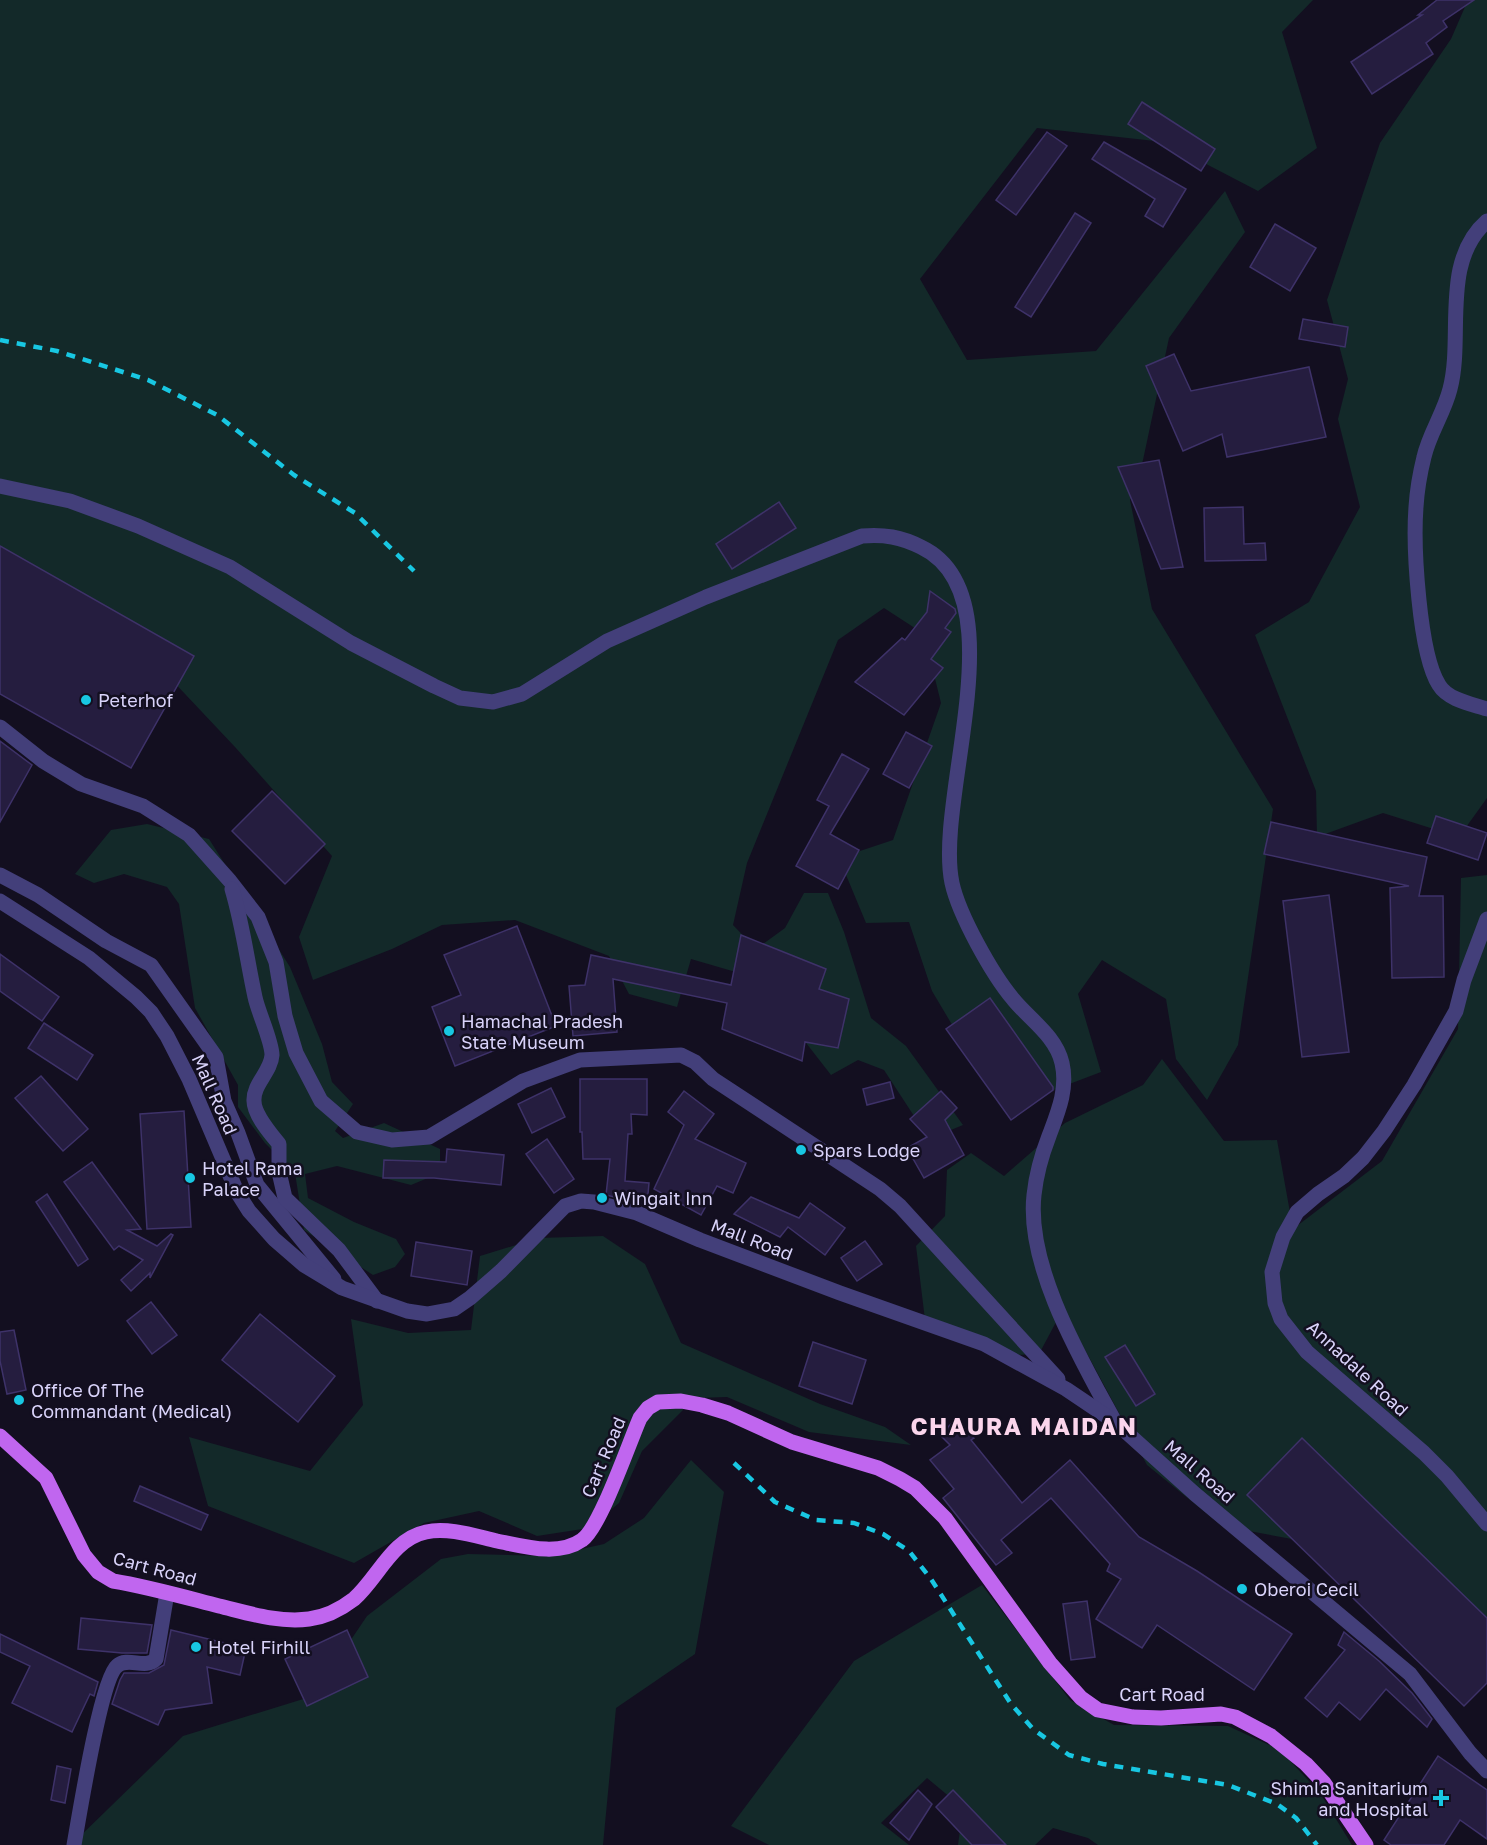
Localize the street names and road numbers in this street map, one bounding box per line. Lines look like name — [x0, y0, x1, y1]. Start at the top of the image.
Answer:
street label: Mall Road — [188, 1050, 242, 1138]
street label: Mall Road — [708, 1213, 796, 1265]
street label: Annadale Road — [1303, 1316, 1413, 1420]
street label: Cart Road — [576, 1413, 630, 1501]
street label: Mall Road — [1160, 1435, 1240, 1507]
street label: Cart Road — [111, 1546, 199, 1590]
street label: Cart Road — [1119, 1683, 1205, 1705]

